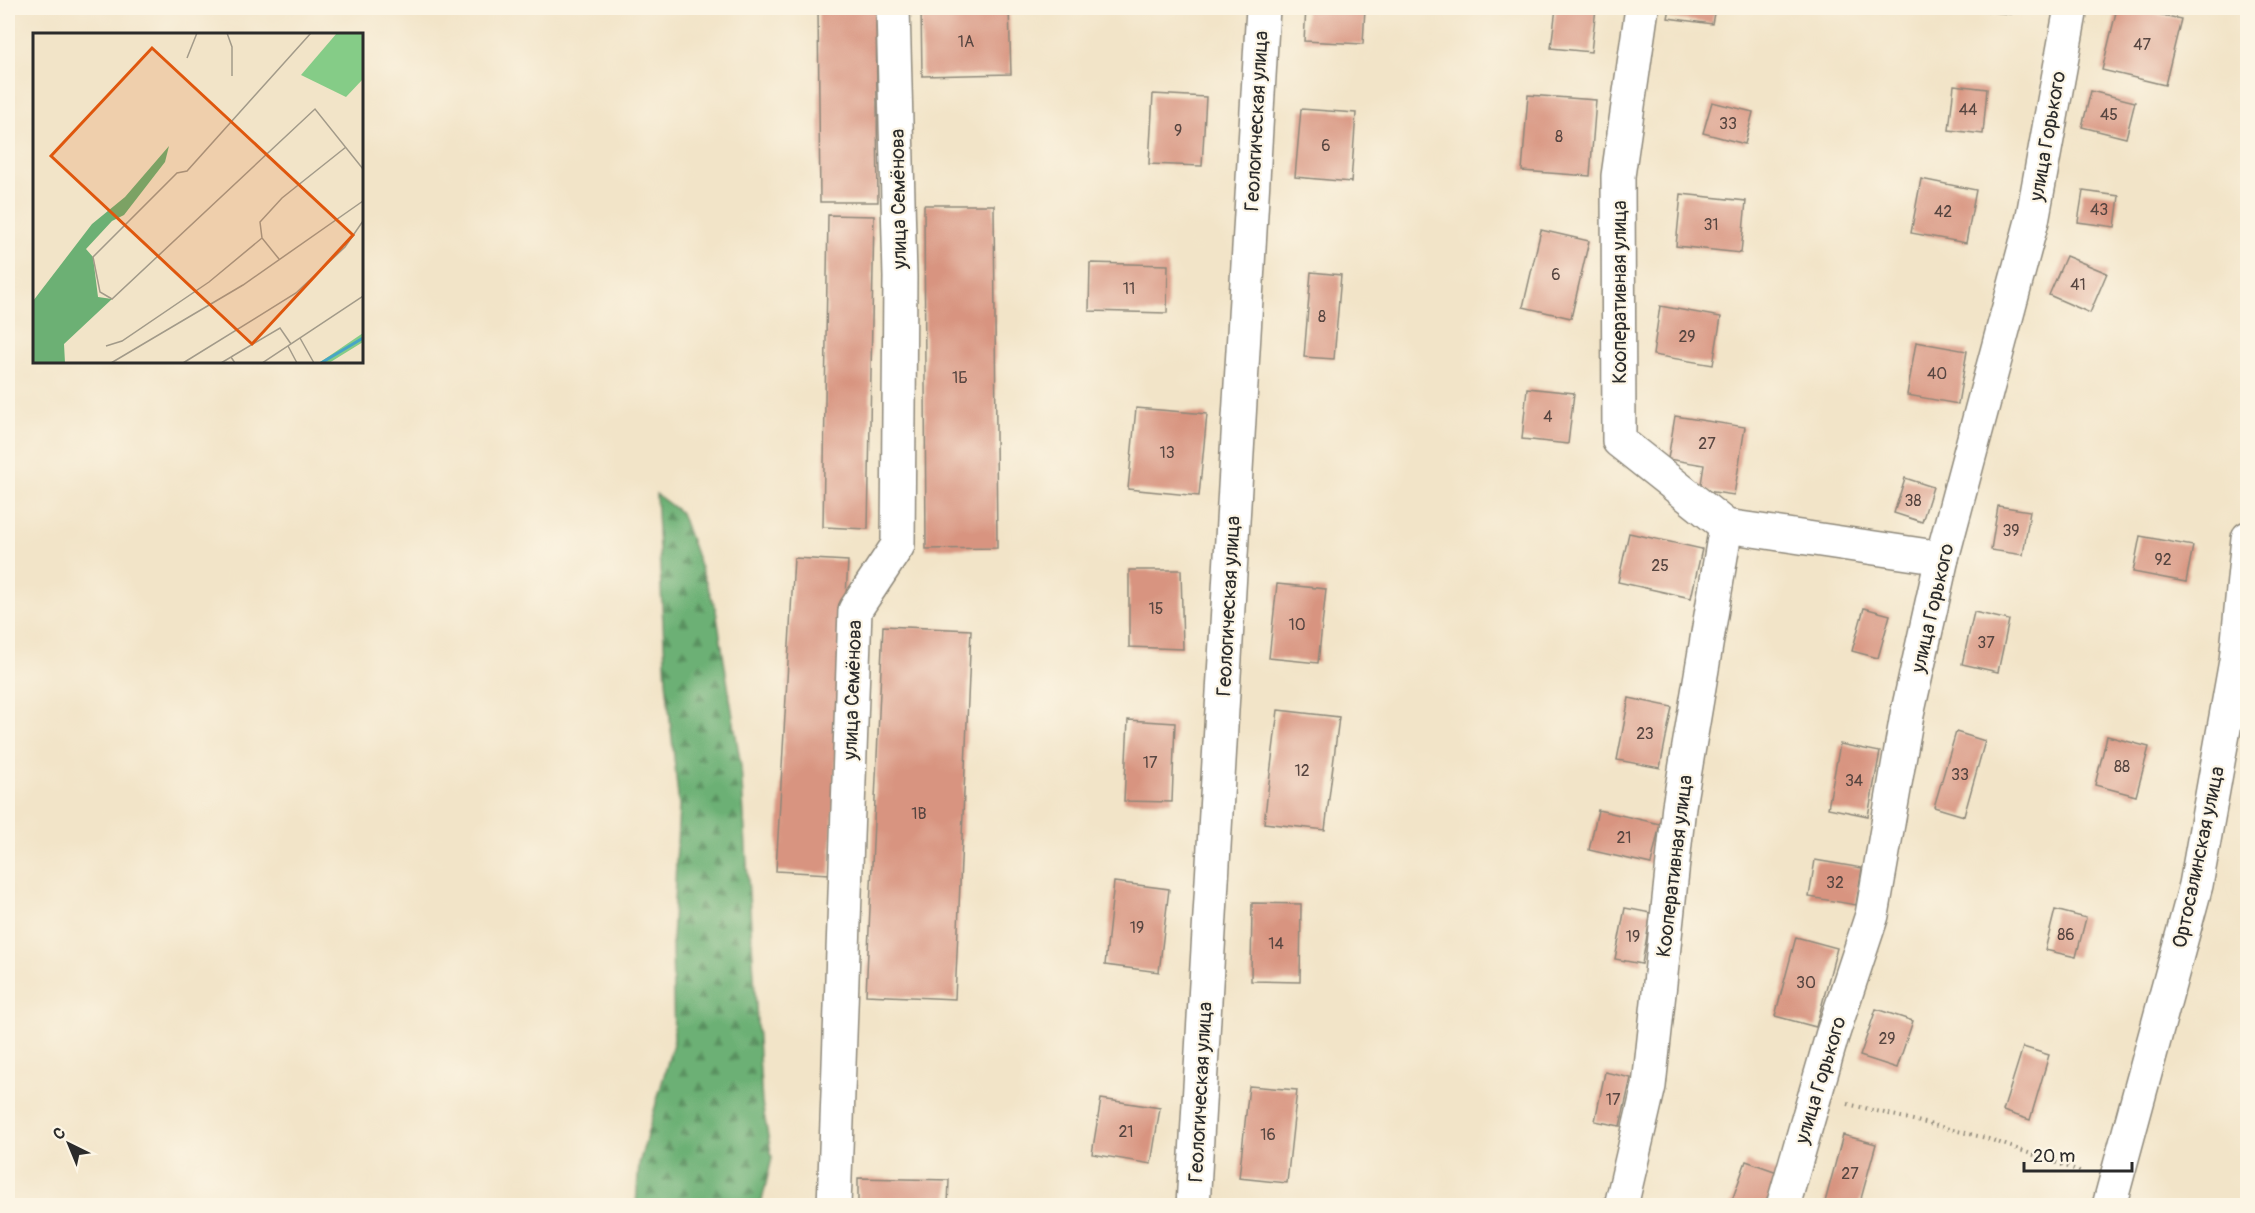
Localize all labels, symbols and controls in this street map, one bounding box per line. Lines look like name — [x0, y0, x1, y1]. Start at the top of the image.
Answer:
street label: Геологическая улица — [1239, 30, 1274, 212]
house number: 1А — [958, 32, 974, 52]
inset map — [33, 33, 363, 363]
house number: 47 — [2133, 35, 2151, 55]
street label: улица Горького — [2024, 69, 2071, 204]
house number: 44 — [1959, 100, 1977, 120]
house number: 45 — [2100, 105, 2118, 125]
house number: 33 — [1719, 114, 1737, 134]
house number: 9 — [1174, 121, 1182, 141]
house number: 8 — [1555, 127, 1563, 147]
street label: улица Семёнова — [885, 129, 912, 270]
house number: 6 — [1321, 136, 1331, 156]
street label: Кооперативная улица — [1607, 200, 1632, 384]
house number: 43 — [2090, 200, 2108, 220]
house number: 42 — [1934, 202, 1952, 222]
house number: 31 — [1703, 215, 1719, 235]
house number: 6 — [1551, 265, 1561, 285]
house number: 41 — [2070, 275, 2086, 295]
house number: 11 — [1123, 279, 1135, 299]
house number: 8 — [1318, 307, 1326, 327]
house number: 29 — [1678, 327, 1696, 347]
house number: 40 — [1927, 364, 1947, 384]
house number: 1Б — [952, 368, 968, 388]
house number: 4 — [1543, 407, 1553, 427]
house number: 27 — [1698, 434, 1716, 454]
house number: 13 — [1159, 443, 1175, 463]
house number: 38 — [1905, 491, 1922, 511]
street label: Геологическая улица — [1211, 515, 1246, 697]
house number: 39 — [2002, 521, 2020, 541]
street label: улица Горького — [1905, 541, 1960, 676]
house number: 92 — [2154, 550, 2172, 570]
house number: 25 — [1651, 556, 1669, 576]
house number: 15 — [1149, 599, 1163, 619]
house number: 10 — [1288, 615, 1306, 635]
street label: улица Семёнова — [838, 620, 867, 762]
house number: 37 — [1977, 633, 1995, 653]
house number: 23 — [1636, 724, 1654, 744]
house number: 17 — [1143, 753, 1158, 773]
house number: 88 — [2114, 757, 2130, 777]
house number: 12 — [1294, 761, 1310, 781]
street label: Ортосалинская улица — [2167, 764, 2230, 950]
house number: 33 — [1951, 765, 1969, 785]
house number: 34 — [1845, 771, 1863, 791]
street label: Кооперативная улица — [1651, 774, 1698, 959]
house number: 1В — [911, 804, 927, 824]
house number: 21 — [1616, 828, 1632, 848]
house number: 32 — [1826, 873, 1844, 893]
house number: 19 — [1130, 918, 1144, 938]
house number: 86 — [2057, 925, 2075, 945]
house number: 19 — [1626, 927, 1640, 947]
house number: 14 — [1268, 934, 1284, 954]
house number: 30 — [1796, 973, 1816, 993]
street label: Геологическая улица — [1183, 1001, 1218, 1183]
street label: улица Горького — [1789, 1013, 1852, 1148]
house number: 29 — [1878, 1029, 1896, 1049]
house number: 17 — [1606, 1090, 1621, 1110]
north arrow — [39, 1114, 99, 1174]
house number: 21 — [1118, 1122, 1134, 1142]
text: С — [49, 1123, 70, 1144]
house number: 16 — [1260, 1125, 1276, 1145]
scale bar — [2024, 1135, 2132, 1173]
text: 20 m — [2033, 1145, 2075, 1168]
house number: 27 — [1841, 1164, 1859, 1184]

